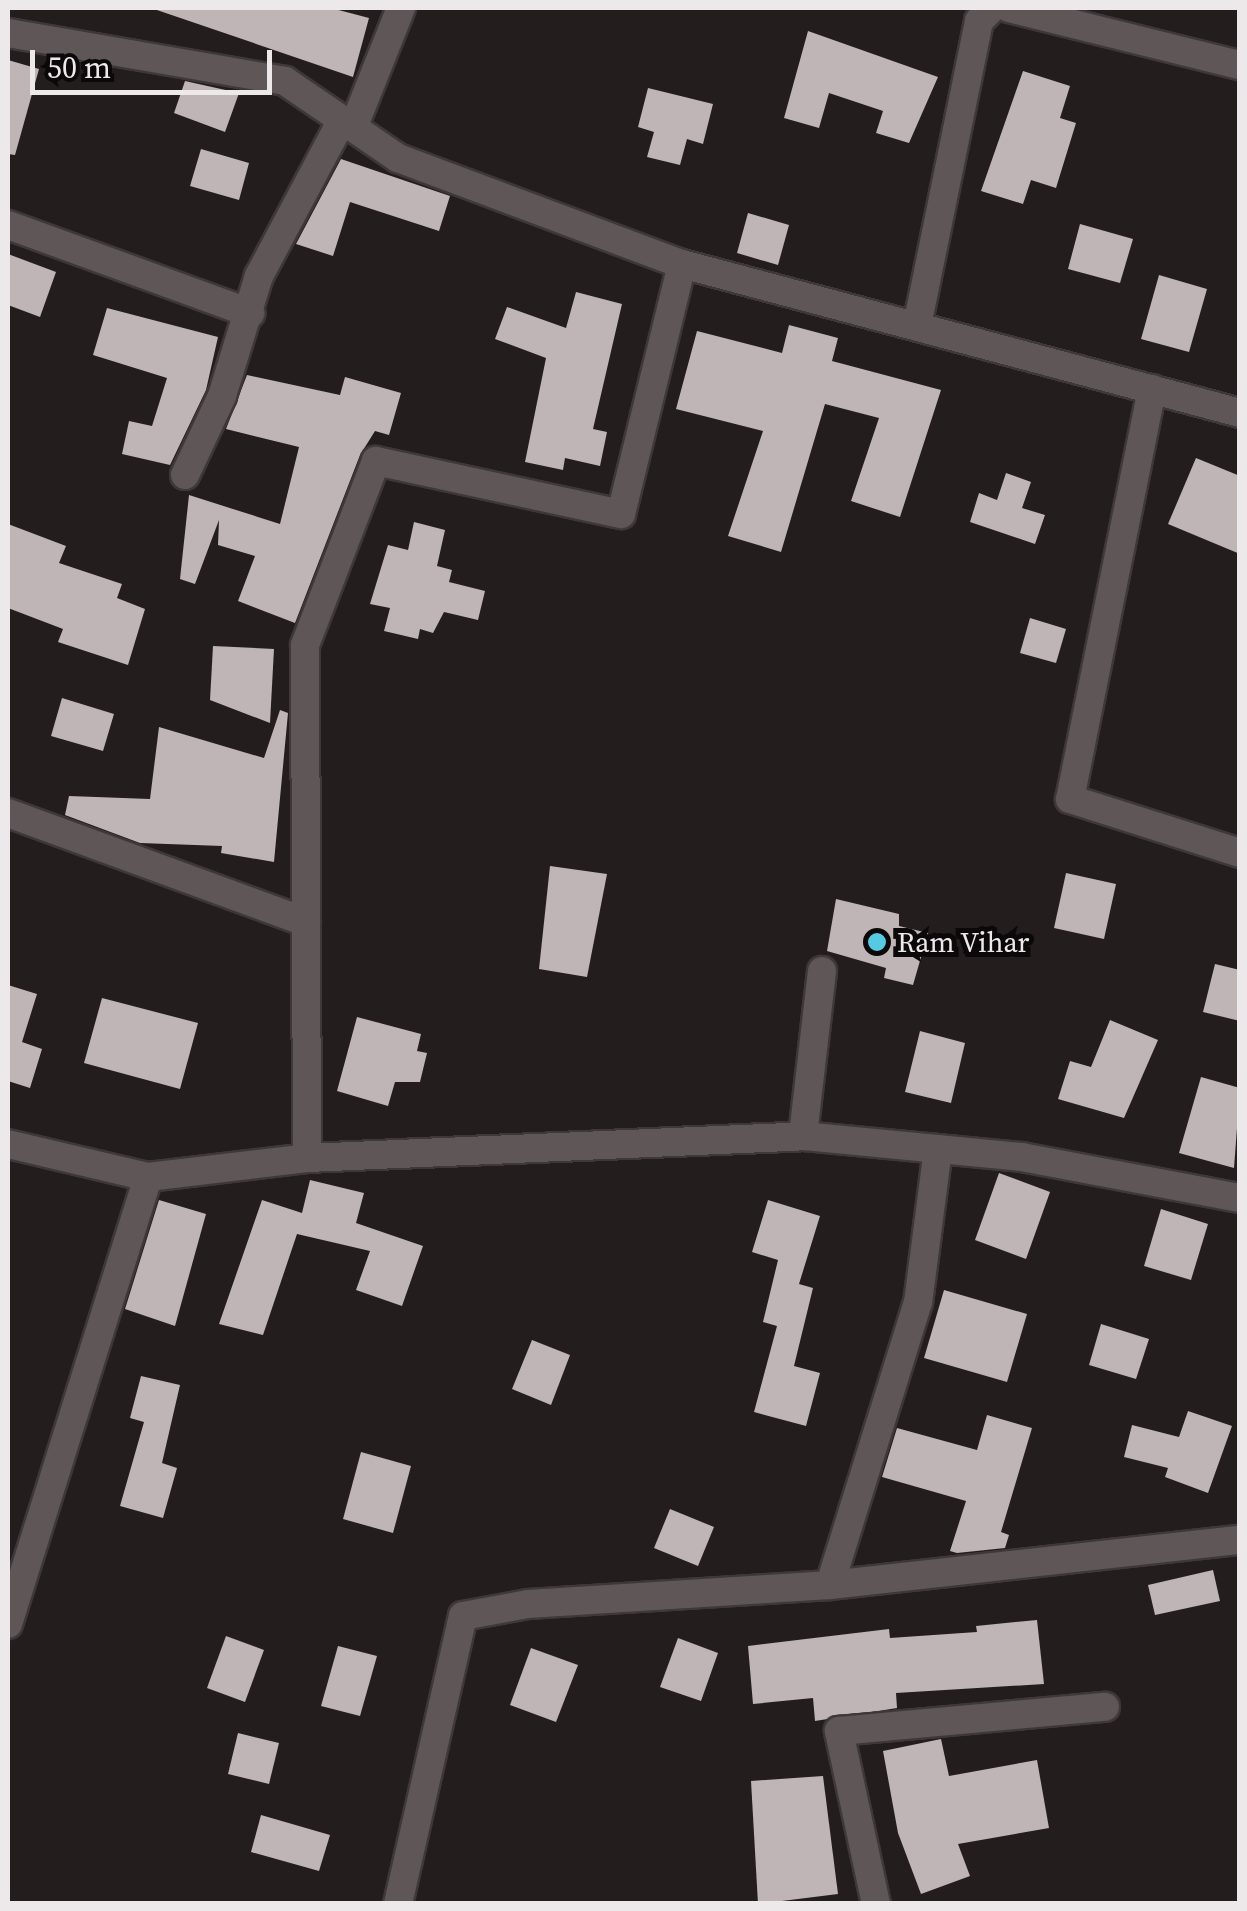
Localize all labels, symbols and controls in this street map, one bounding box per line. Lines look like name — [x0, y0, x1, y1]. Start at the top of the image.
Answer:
scale bar — [35, 30, 278, 92]
text: 50 m — [47, 47, 111, 88]
place label: Ram Vihar — [897, 925, 1030, 959]
marker: Ram Vihar — [866, 931, 888, 953]

